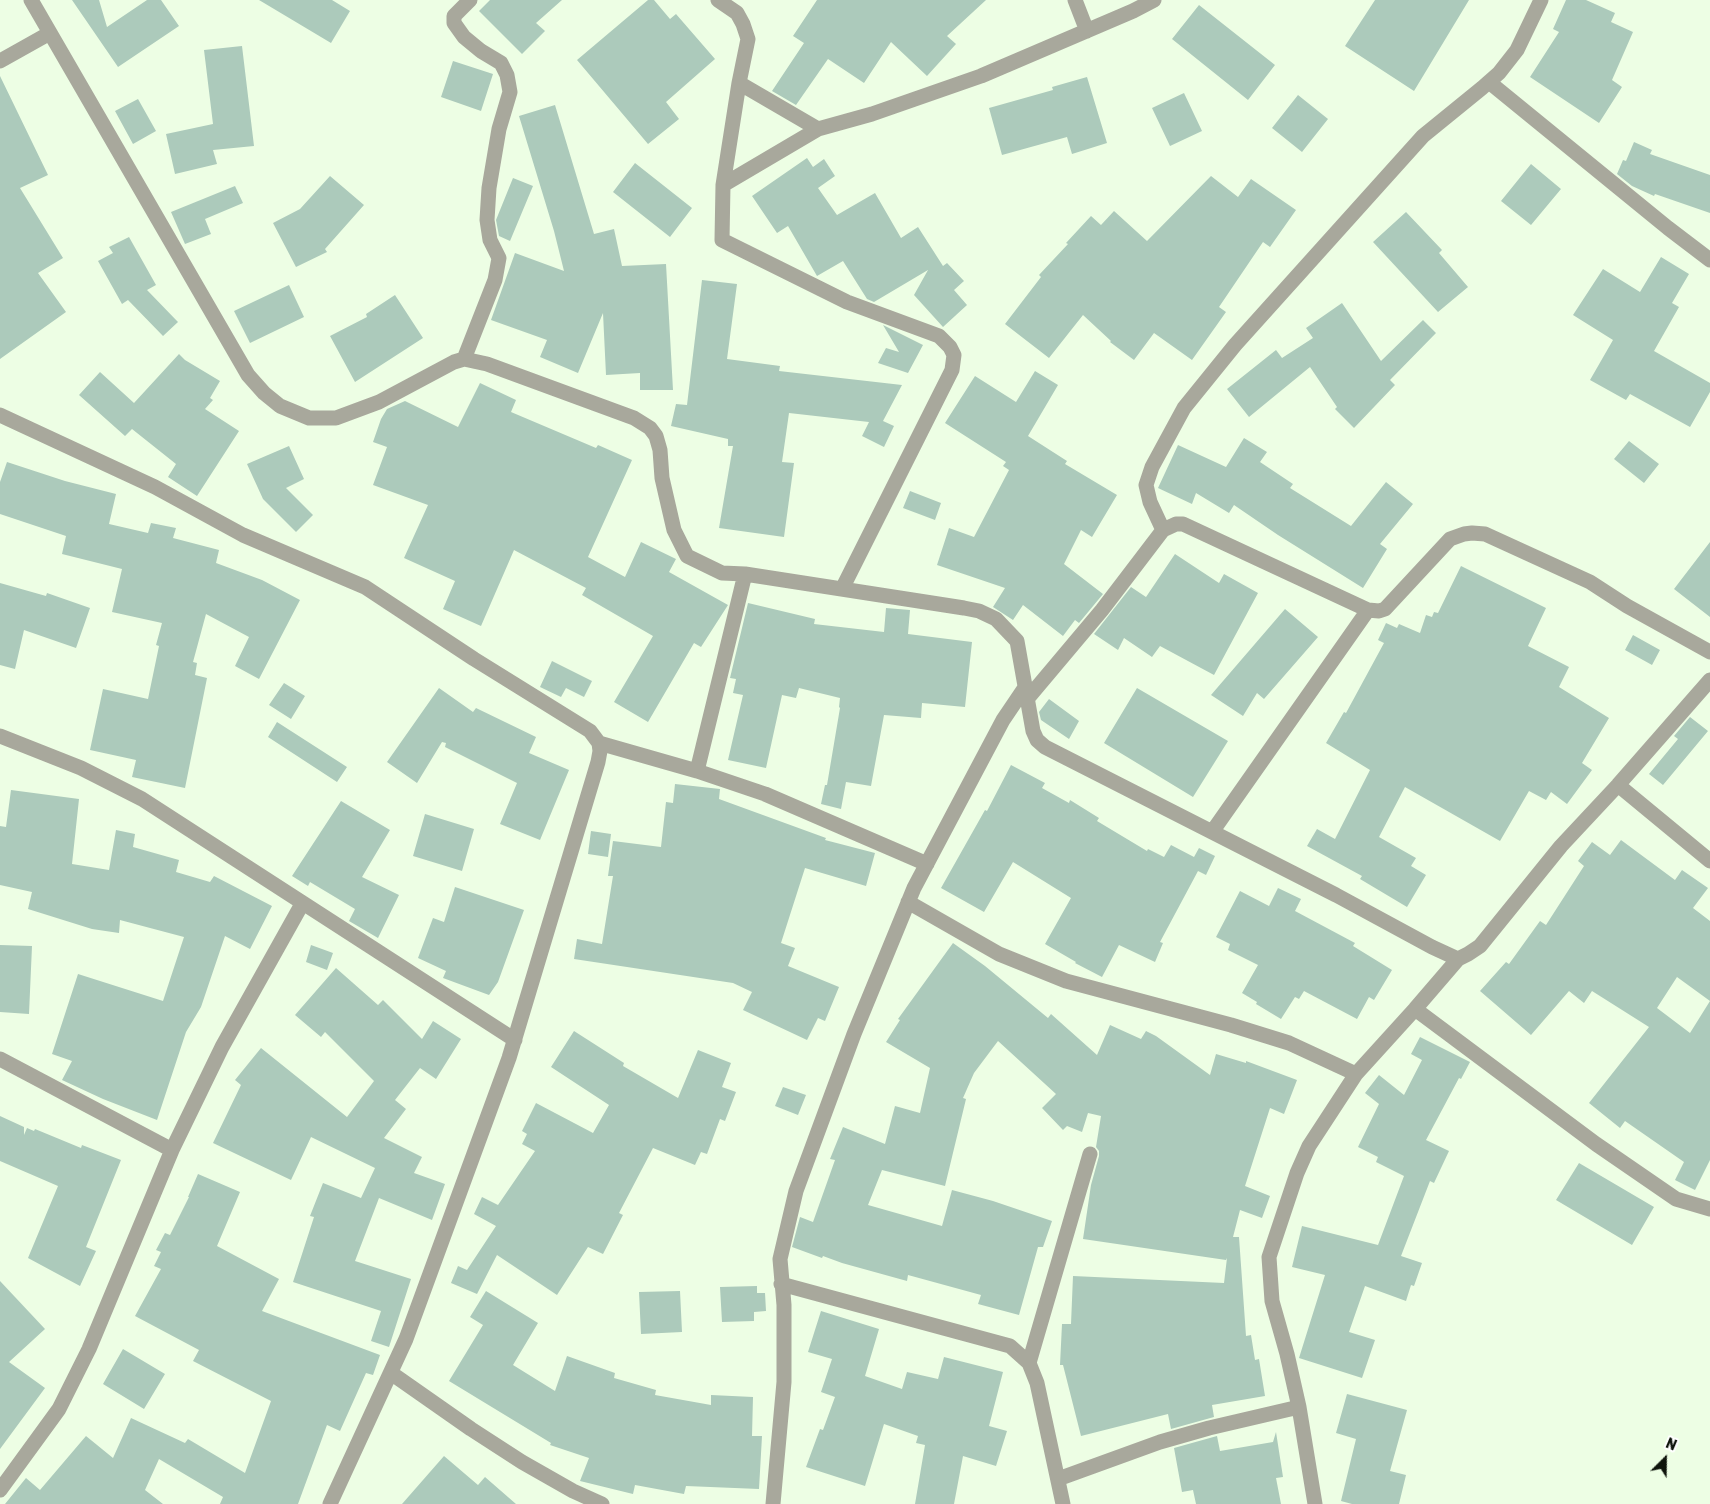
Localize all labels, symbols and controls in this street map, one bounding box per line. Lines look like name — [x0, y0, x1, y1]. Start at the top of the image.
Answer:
north arrow — [1640, 1434, 1690, 1484]
text: N — [1663, 1435, 1679, 1455]

